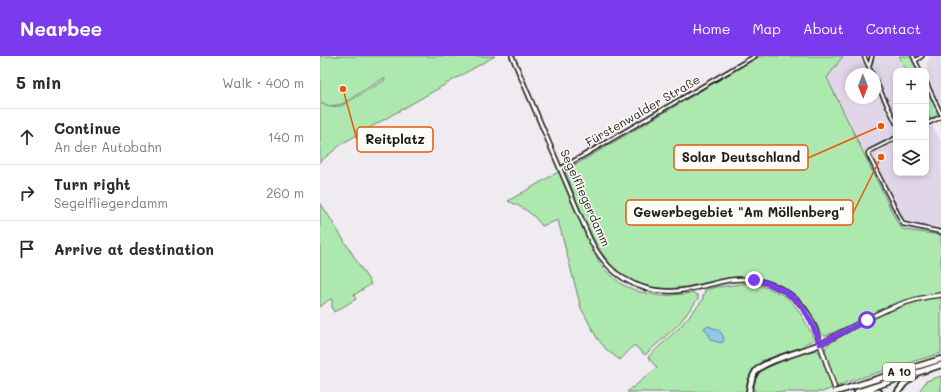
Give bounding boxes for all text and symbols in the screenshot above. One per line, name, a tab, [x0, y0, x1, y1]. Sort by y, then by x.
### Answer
text: Nearbee	[20, 16, 102, 41]
text: Home	[692, 19, 730, 38]
text: Map	[752, 19, 781, 38]
text: About	[803, 19, 844, 38]
text: Contact	[866, 19, 921, 38]
north arrow	[845, 68, 881, 104]
map controls	[893, 68, 929, 176]
button: +	[893, 68, 929, 104]
text: 5 min	[16, 71, 61, 93]
street label: Fürstenwalder Straße	[582, 71, 703, 150]
text: Walk · 400 m	[222, 74, 304, 91]
button: −	[893, 104, 929, 140]
text: Continue	[54, 118, 121, 138]
icon: ahead	[16, 126, 38, 148]
callout: Reitplatz	[357, 127, 433, 152]
text: 140 m	[268, 128, 304, 145]
text: Reitplatz	[365, 130, 425, 147]
text: An der Autobahn	[54, 138, 162, 155]
button: layers	[893, 140, 929, 176]
callout: Solar Deutschland	[674, 145, 808, 170]
street label: Segelfliegerdamm	[557, 146, 615, 249]
text: Solar Deutschland	[682, 148, 800, 165]
text: Turn right	[54, 174, 131, 194]
icon: right	[16, 182, 38, 204]
text: 260 m	[266, 184, 304, 201]
text: Segelfliegerdamm	[54, 194, 168, 211]
callout: Gewerbegebiet "Am Möllenberg"	[626, 200, 853, 225]
text: Gewerbegebiet "Am Möllenberg"	[633, 203, 845, 220]
icon: arrive	[16, 238, 38, 260]
text: Arrive at destination	[54, 239, 214, 259]
route end	[745, 271, 763, 289]
route start	[858, 311, 876, 329]
road number: A 10	[883, 363, 915, 381]

